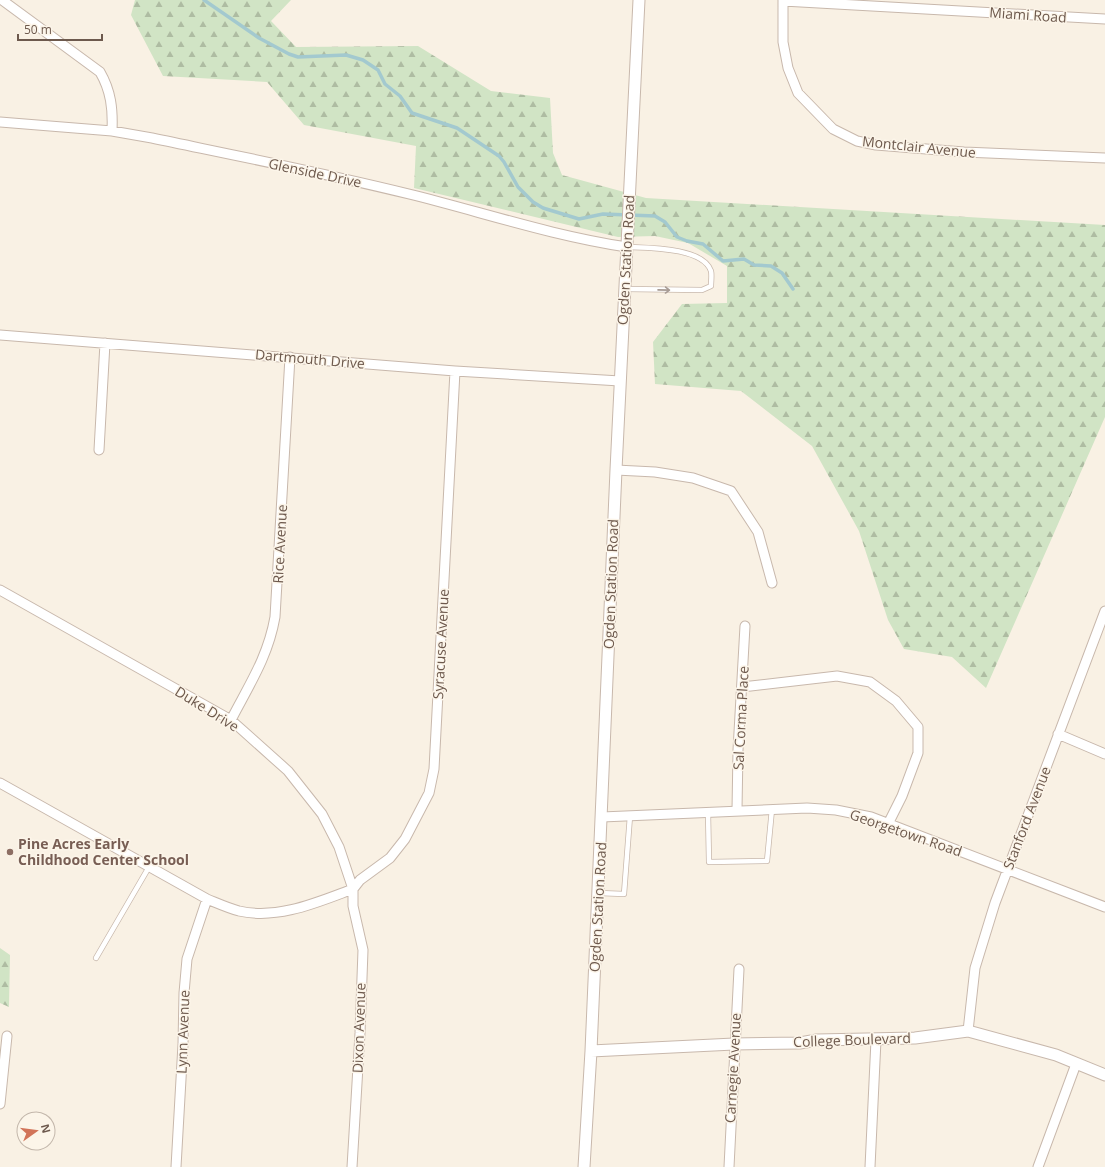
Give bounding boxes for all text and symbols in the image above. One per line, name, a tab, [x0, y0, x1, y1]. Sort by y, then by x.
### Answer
street label: Miami Road	[989, 2, 1067, 27]
scale bar	[18, 16, 102, 42]
text: 50 m	[24, 21, 52, 38]
street label: Montclair Avenue	[861, 131, 977, 162]
street label: Glenside Drive	[267, 153, 364, 192]
street label: Ogden Station Road	[613, 194, 638, 325]
one-way arrow	[657, 286, 670, 294]
street label: Dartmouth Drive	[254, 344, 366, 373]
street label: Rice Avenue	[268, 504, 291, 584]
street label: Ogden Station Road	[599, 519, 622, 649]
street label: Syracuse Avenue	[428, 588, 453, 700]
street label: Sal Corma Place	[728, 665, 753, 771]
street label: Duke Drive	[172, 681, 243, 736]
street label: Stanford Avenue	[998, 763, 1055, 872]
street label: Georgetown Road	[847, 804, 965, 861]
place label: Pine Acres Early Childhood Center School	[18, 834, 189, 869]
street label: Ogden Station Road	[585, 841, 610, 972]
marker: Pine Acres Early Childhood Center School	[5, 847, 15, 857]
street label: Dixon Avenue	[347, 982, 370, 1073]
street label: Lynn Avenue	[172, 990, 193, 1074]
street label: Carnegie Avenue	[720, 1012, 745, 1123]
street label: College Boulevard	[793, 1028, 911, 1051]
north arrow	[16, 1111, 56, 1151]
text: N	[38, 1122, 55, 1135]

